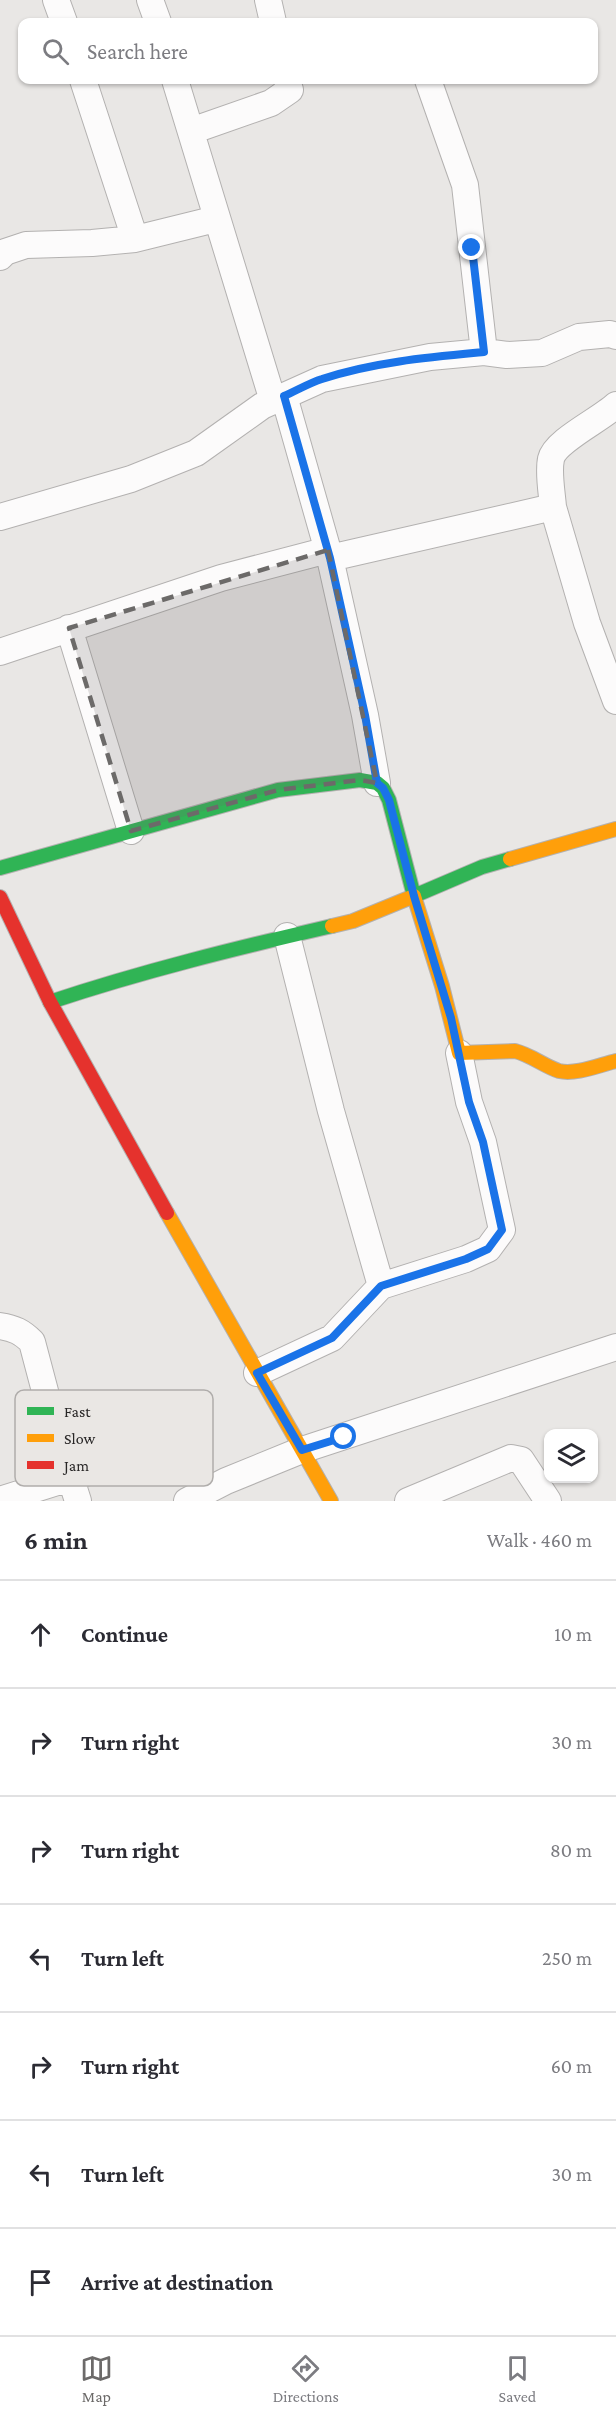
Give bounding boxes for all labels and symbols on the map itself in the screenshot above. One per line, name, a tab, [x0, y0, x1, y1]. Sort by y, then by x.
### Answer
route end	[458, 234, 484, 260]
legend	[15, 1390, 213, 1486]
text: Fast	[64, 1403, 91, 1420]
route start	[330, 1423, 356, 1449]
text: Slow	[64, 1430, 96, 1447]
text: Jam	[62, 1457, 89, 1475]

